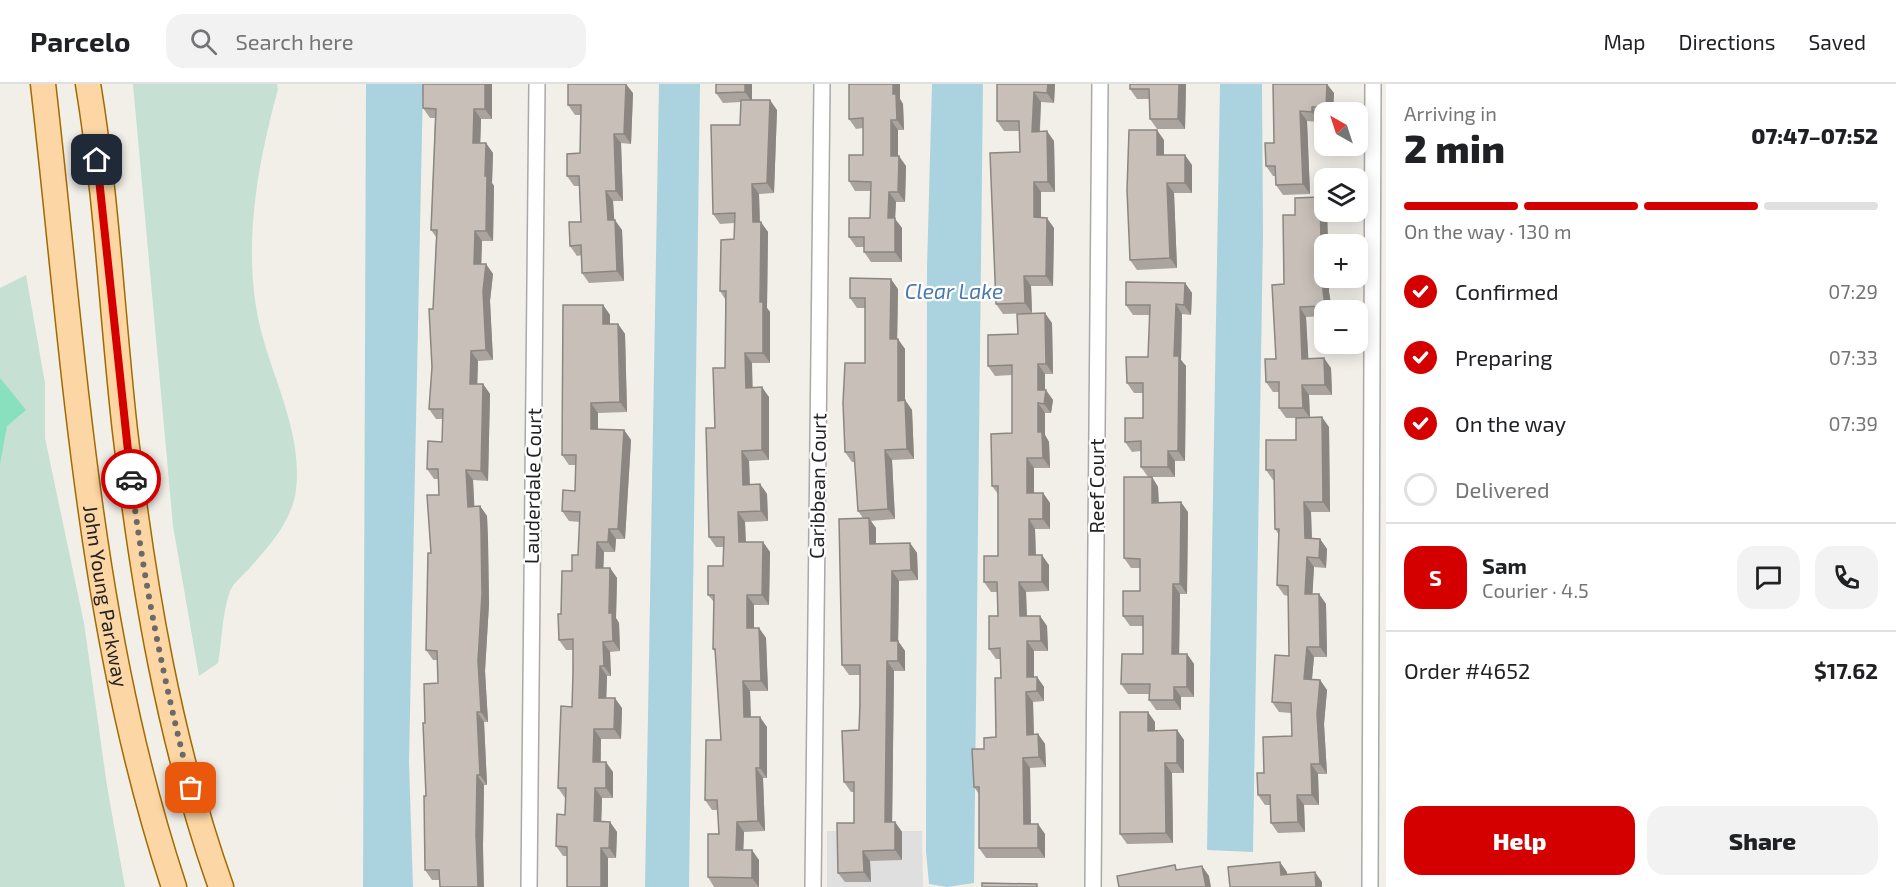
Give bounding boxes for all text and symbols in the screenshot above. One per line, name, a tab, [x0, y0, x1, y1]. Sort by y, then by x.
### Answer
search box	[166, 14, 586, 68]
text: Parcelo	[30, 24, 130, 58]
icon: search	[187, 25, 220, 58]
text: Search here	[235, 28, 354, 54]
text: Map	[1603, 29, 1646, 54]
text: Directions	[1679, 29, 1775, 54]
text: Saved	[1808, 29, 1866, 54]
text: Arriving in	[1404, 101, 1497, 125]
north arrow	[1314, 102, 1368, 156]
map controls	[1314, 102, 1368, 354]
text: 07:47–07:52	[1751, 122, 1878, 148]
text: 2 min	[1404, 124, 1505, 171]
pin	[71, 134, 122, 185]
icon: home	[80, 143, 113, 176]
button: layers	[1314, 168, 1368, 222]
text: On the way · 130 m	[1404, 219, 1571, 243]
button: +	[1314, 234, 1368, 288]
icon: check	[1404, 275, 1437, 308]
water label: Clear Lake	[905, 278, 1003, 303]
text: Confirmed	[1455, 278, 1559, 304]
text: 07:29	[1828, 279, 1878, 303]
button: −	[1314, 300, 1368, 354]
icon: check	[1404, 341, 1437, 374]
text: Preparing	[1455, 344, 1553, 370]
text: 07:33	[1829, 345, 1878, 369]
street label: Lauderdale Court	[519, 407, 545, 564]
icon: check	[1404, 407, 1437, 440]
text: On the way	[1455, 410, 1566, 436]
text: 07:39	[1828, 411, 1878, 435]
street label: Caribbean Court	[804, 413, 830, 559]
street label: Reef Court	[1084, 438, 1108, 534]
courier	[101, 449, 161, 509]
icon: car	[115, 463, 148, 496]
text: Delivered	[1455, 476, 1550, 502]
street label: John Young Parkway	[79, 503, 134, 690]
button: chat	[1737, 546, 1800, 609]
button: phone	[1815, 546, 1878, 609]
text: Sam	[1482, 552, 1527, 578]
text: S	[1429, 564, 1442, 590]
text: Courier · 4.5	[1482, 578, 1589, 602]
text: Order #4652	[1404, 657, 1530, 683]
text: $17.62	[1814, 657, 1878, 683]
pin	[165, 762, 216, 813]
icon: bag	[174, 771, 207, 804]
button: Help	[1404, 806, 1635, 875]
button: Share	[1647, 806, 1878, 875]

